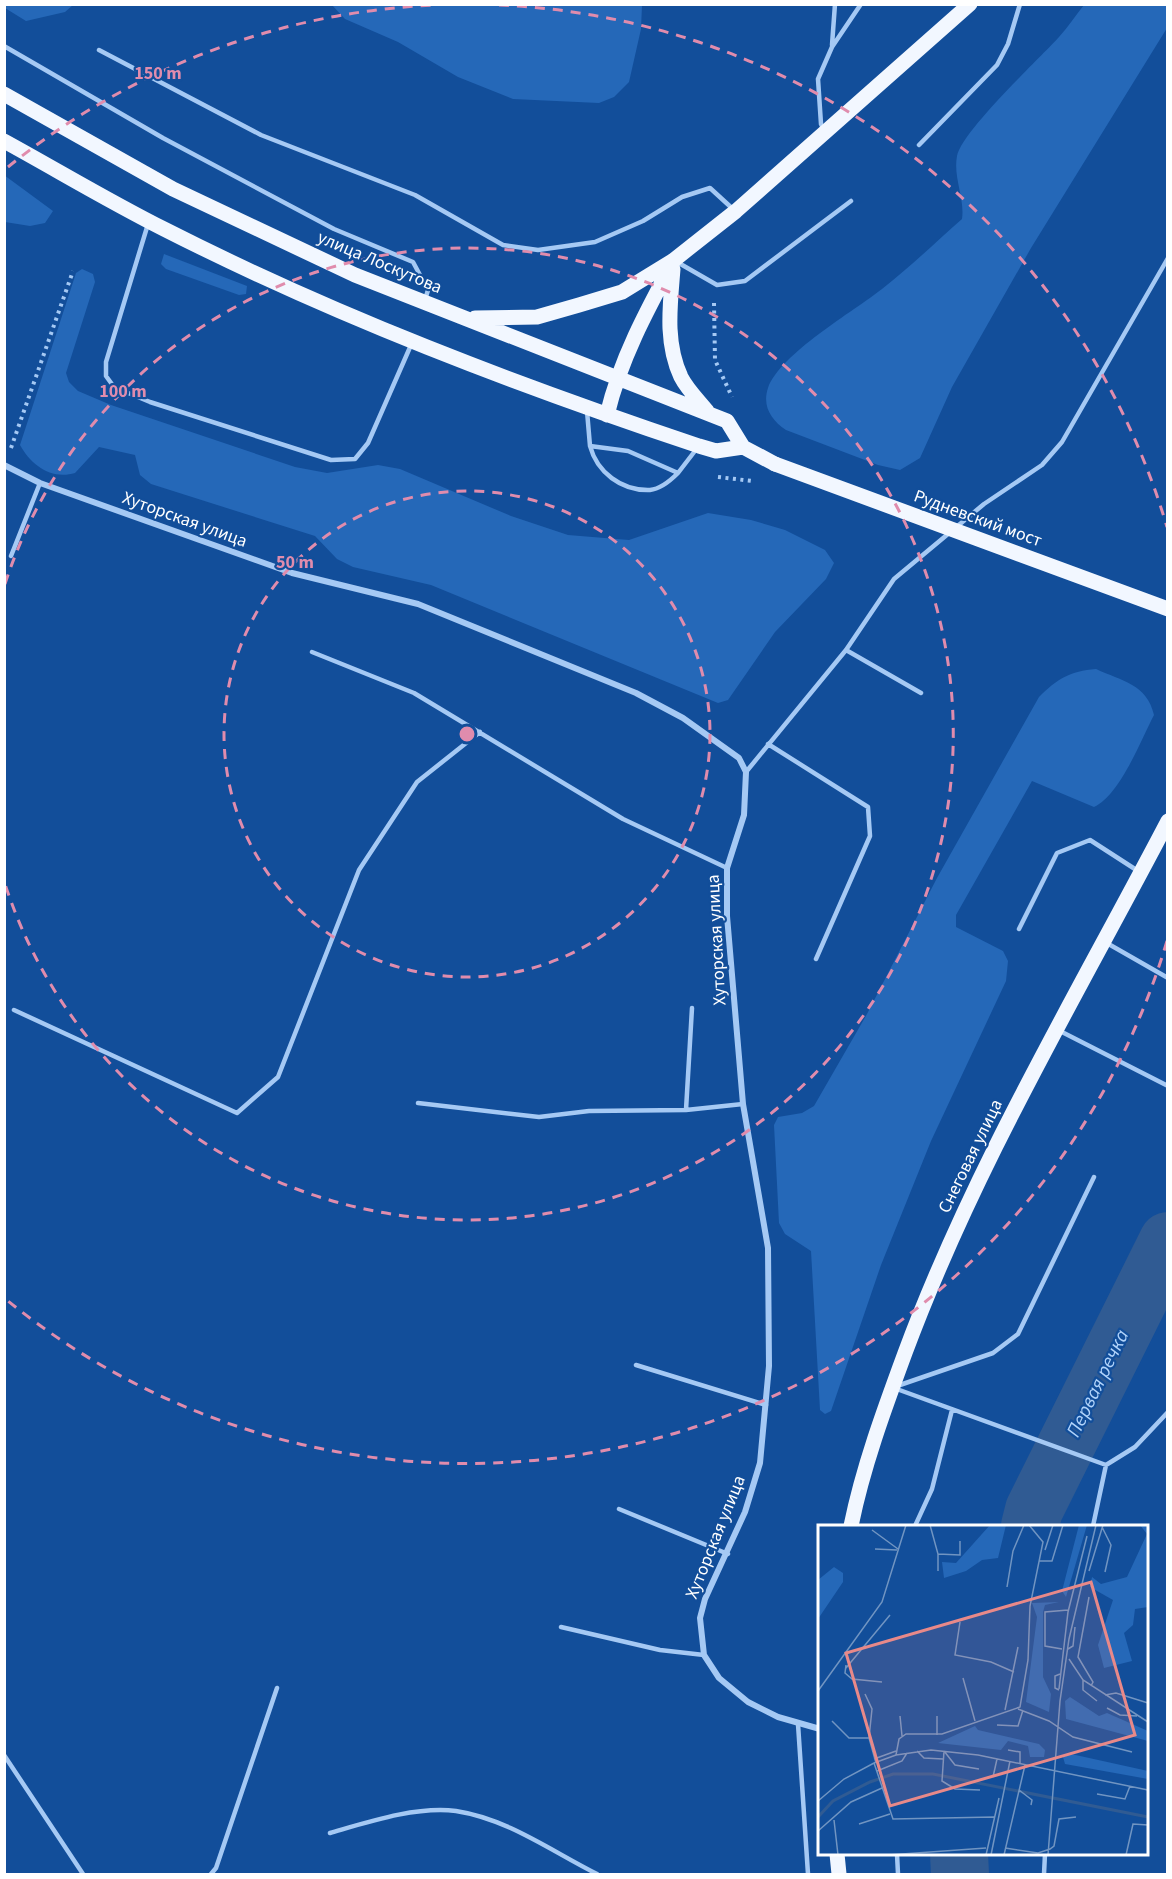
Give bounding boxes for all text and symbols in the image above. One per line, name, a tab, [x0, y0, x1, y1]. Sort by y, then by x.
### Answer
text: 150 m	[134, 61, 182, 86]
street label: улица Лоскутова	[314, 225, 446, 300]
text: 100 m	[99, 379, 147, 404]
street label: Рудневский мост	[910, 484, 1045, 553]
street label: Хуторская улица	[119, 485, 251, 554]
text: 50 m	[276, 550, 314, 575]
centre of rings	[457, 724, 477, 744]
street label: Хуторская улица	[701, 874, 732, 1006]
street label: Снеговая улица	[932, 1095, 1009, 1217]
water label: Первая речка	[1060, 1325, 1136, 1442]
street label: Хуторская улица	[679, 1472, 752, 1603]
inset map	[818, 1525, 1148, 1855]

